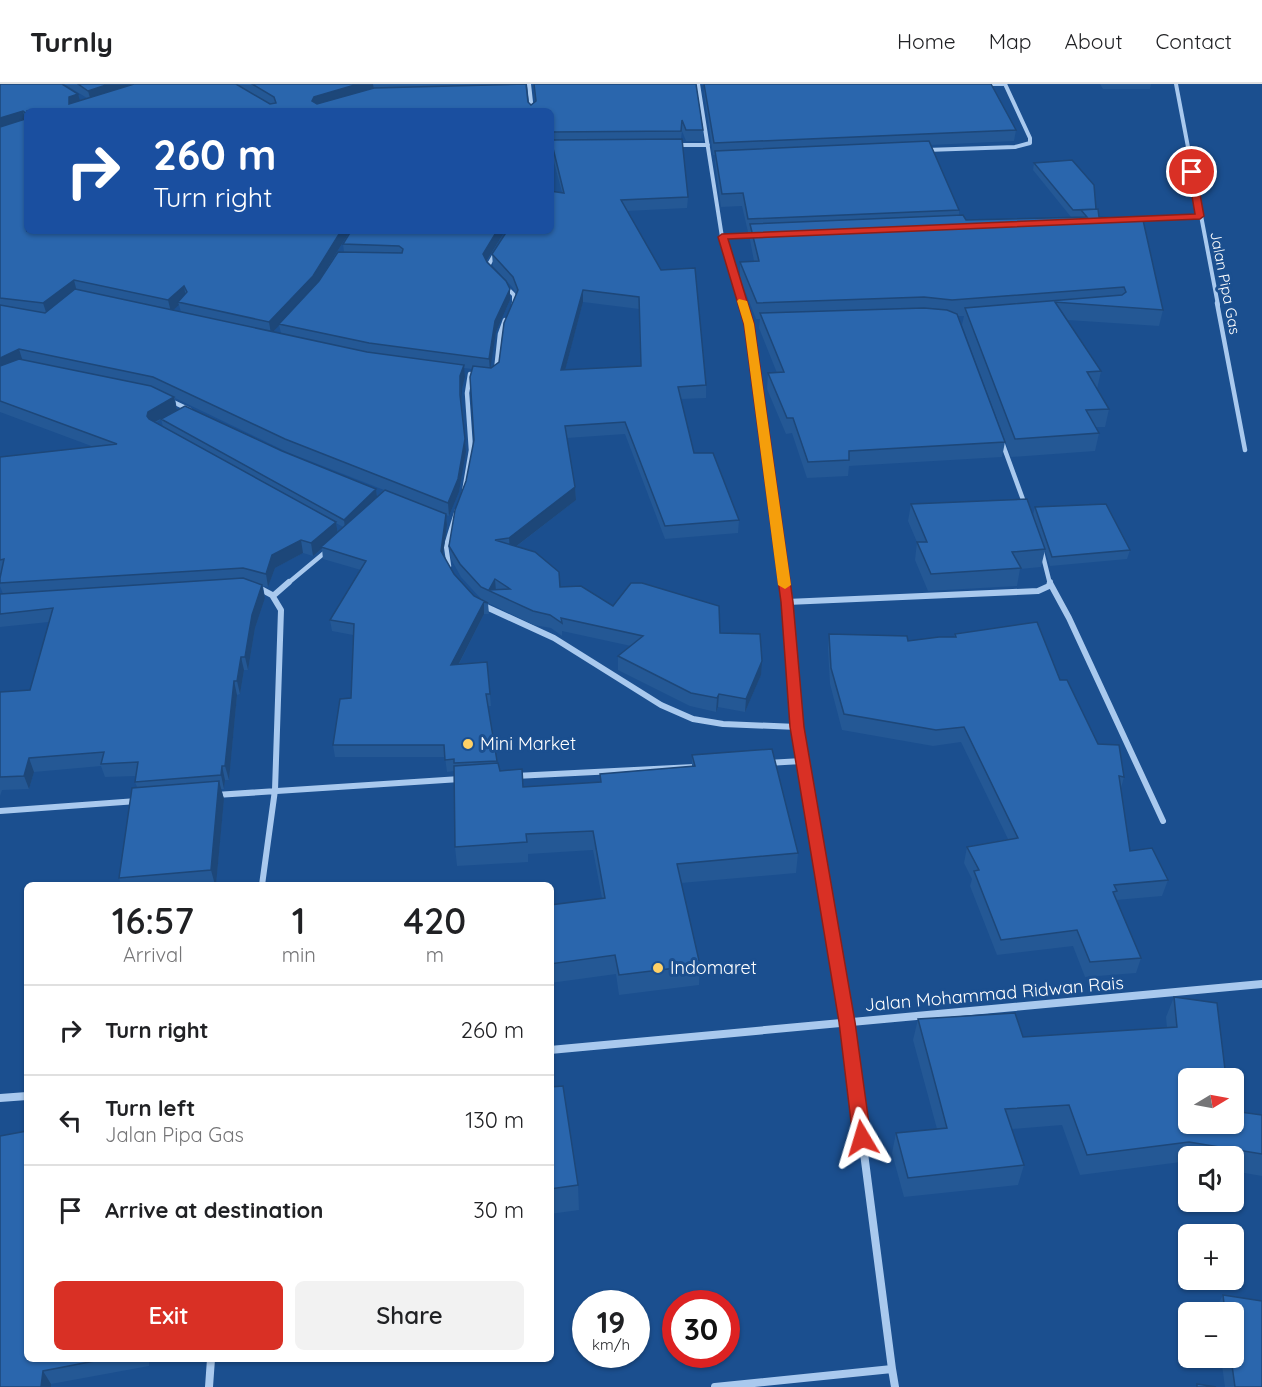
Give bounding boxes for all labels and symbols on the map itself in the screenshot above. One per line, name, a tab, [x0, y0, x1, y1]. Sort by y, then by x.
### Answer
pin	[1166, 146, 1217, 197]
street label: Jalan Pipa Gas	[1206, 230, 1245, 336]
place label: Mini Market	[480, 732, 576, 755]
marker: Mini Market	[461, 737, 475, 751]
place label: Indomaret	[670, 956, 757, 979]
marker: Indomaret	[651, 961, 665, 975]
street label: Jalan Mohammad Ridwan Rais	[863, 971, 1124, 1016]
north arrow	[1178, 1068, 1244, 1134]
position arrow	[830, 1106, 894, 1170]
speed limit sign: 30	[662, 1290, 740, 1368]

